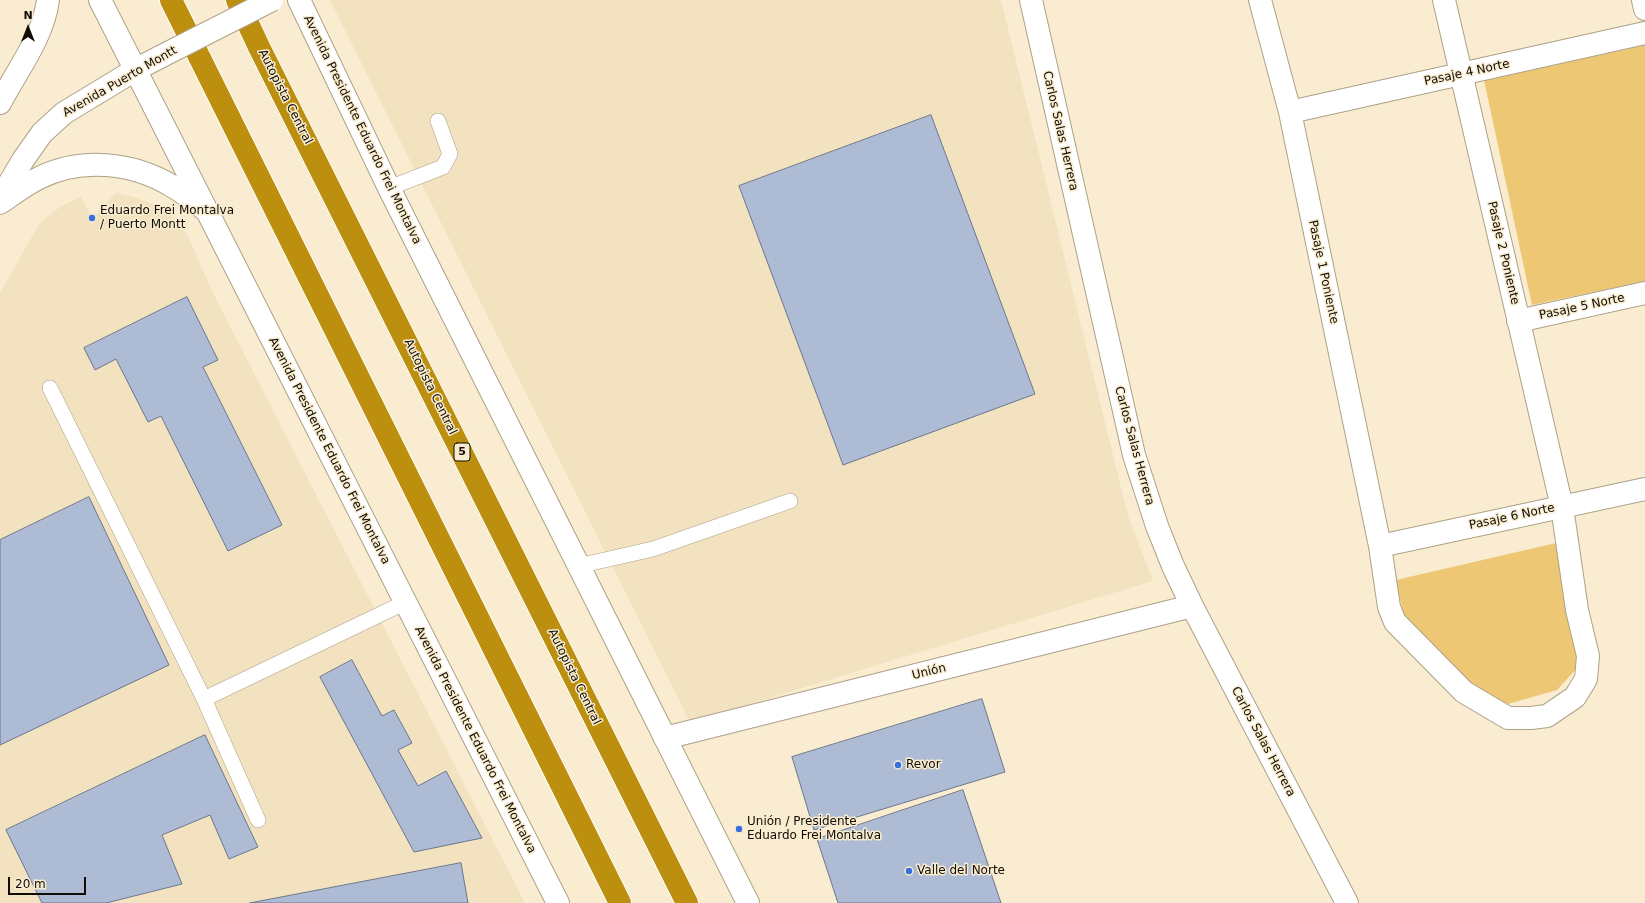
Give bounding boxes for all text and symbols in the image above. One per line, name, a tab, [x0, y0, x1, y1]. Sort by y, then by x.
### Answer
north arrow	[8, 8, 48, 48]
text: N	[23, 9, 33, 22]
street label: Avenida Presidente Eduardo Frei Montalva	[300, 13, 424, 247]
street label: Avenida Puerto Montt	[60, 43, 180, 121]
street label: Autopista Central	[255, 47, 315, 147]
street label: Pasaje 4 Norte	[1423, 57, 1511, 89]
street label: Carlos Salas Herrera	[1039, 70, 1081, 192]
street label: Pasaje 2 Poniente	[1484, 200, 1522, 306]
place label: Eduardo Frei Montalva / Puerto Montt	[100, 204, 234, 232]
marker: Eduardo Frei Montalva / Puerto Montt	[87, 213, 97, 223]
street label: Pasaje 1 Poniente	[1305, 219, 1341, 325]
street label: Pasaje 5 Norte	[1538, 291, 1626, 323]
street label: Avenida Presidente Eduardo Frei Montalva	[265, 335, 393, 567]
street label: Autopista Central	[401, 337, 459, 437]
street label: Carlos Salas Herrera	[1111, 385, 1157, 507]
road number: 5	[454, 443, 470, 461]
street label: Pasaje 6 Norte	[1468, 501, 1556, 533]
street label: Avenida Presidente Eduardo Frei Montalva	[411, 624, 539, 856]
street label: Autopista Central	[545, 627, 603, 727]
street label: Unión	[910, 661, 948, 683]
street label: Carlos Salas Herrera	[1228, 684, 1298, 800]
place label: Revor	[906, 758, 941, 772]
marker: Revor	[893, 760, 903, 770]
place label: Unión / Presidente Eduardo Frei Montalva	[747, 815, 881, 843]
marker: Unión / Presidente Eduardo Frei Montalva	[734, 824, 744, 834]
place label: Valle del Norte	[917, 864, 1005, 878]
marker: Valle del Norte	[904, 866, 914, 876]
scale bar	[10, 869, 88, 895]
text: 20 m	[15, 877, 46, 891]

